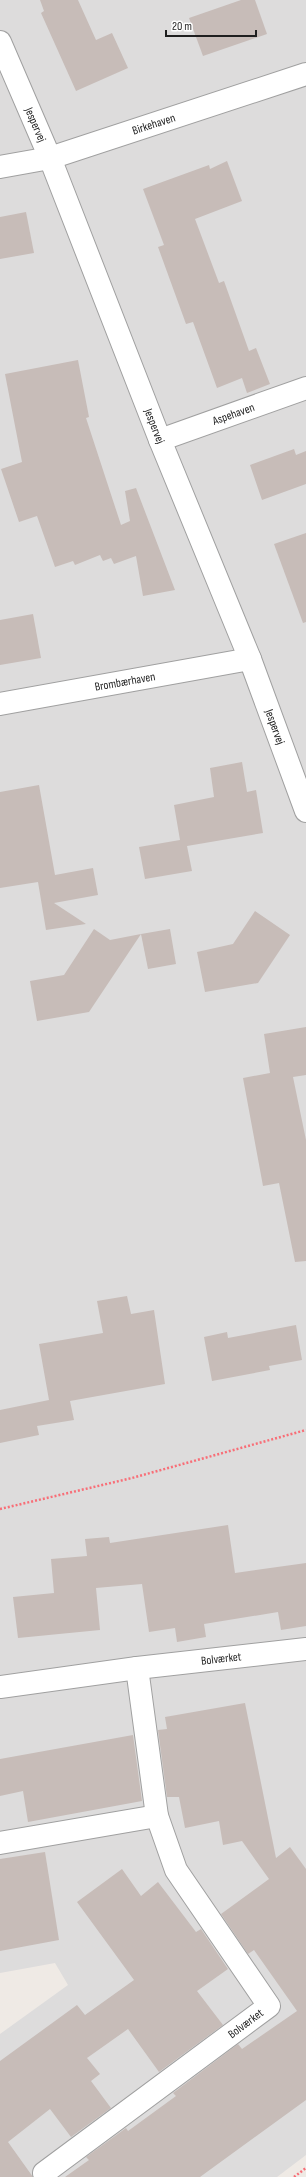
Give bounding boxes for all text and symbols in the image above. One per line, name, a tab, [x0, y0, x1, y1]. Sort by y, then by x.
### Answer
scale bar	[166, 12, 256, 38]
text: 20 m	[172, 19, 192, 34]
street label: Jespervej	[21, 104, 50, 144]
street label: Birkehaven	[130, 110, 177, 138]
street label: Aspehaven	[210, 399, 256, 429]
street label: Jespervej	[141, 405, 168, 446]
street label: Brombærhaven	[94, 669, 156, 694]
street label: Jespervej	[261, 706, 288, 746]
street label: Bolværket	[200, 1649, 242, 1668]
street label: Bolværket	[225, 2005, 267, 2042]

